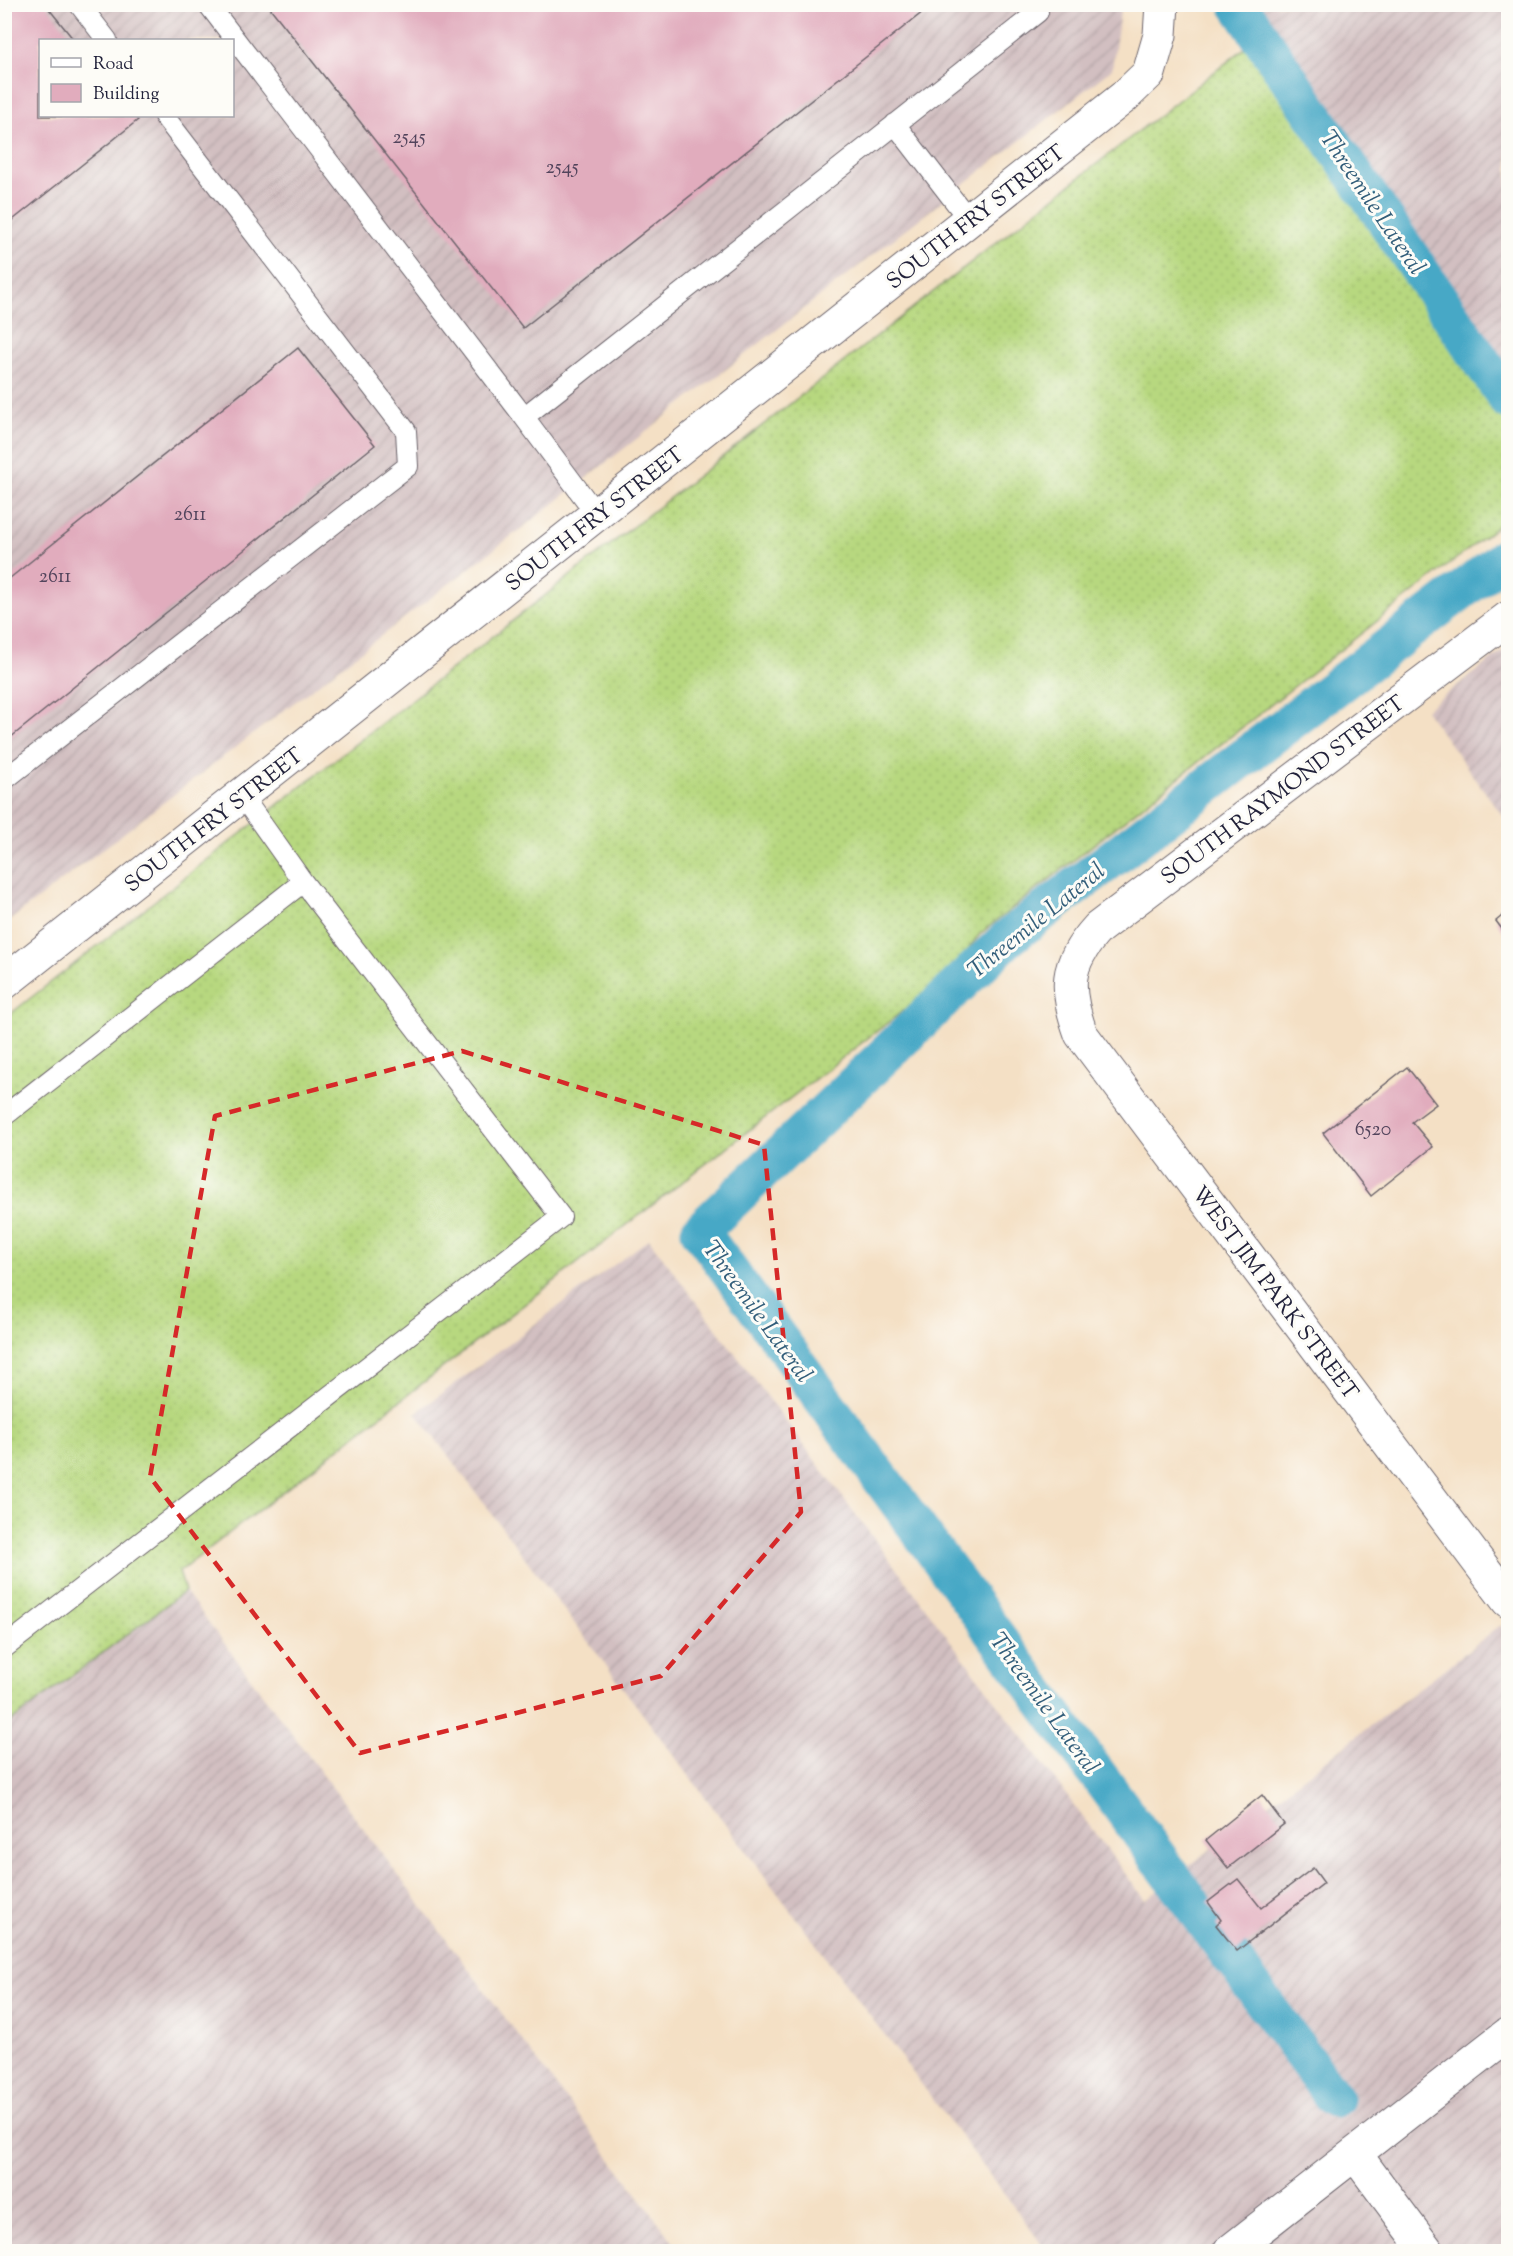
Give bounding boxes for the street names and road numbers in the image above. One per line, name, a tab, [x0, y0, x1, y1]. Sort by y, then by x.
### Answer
street label: SOUTH FRY STREET	[881, 138, 1073, 298]
street label: SOUTH FRY STREET	[500, 440, 692, 600]
street label: SOUTH RAYMOND STREET	[1155, 689, 1413, 894]
street label: SOUTH FRY STREET	[119, 741, 311, 901]
street label: WEST JIM PARK STREET	[1182, 1180, 1365, 1408]

